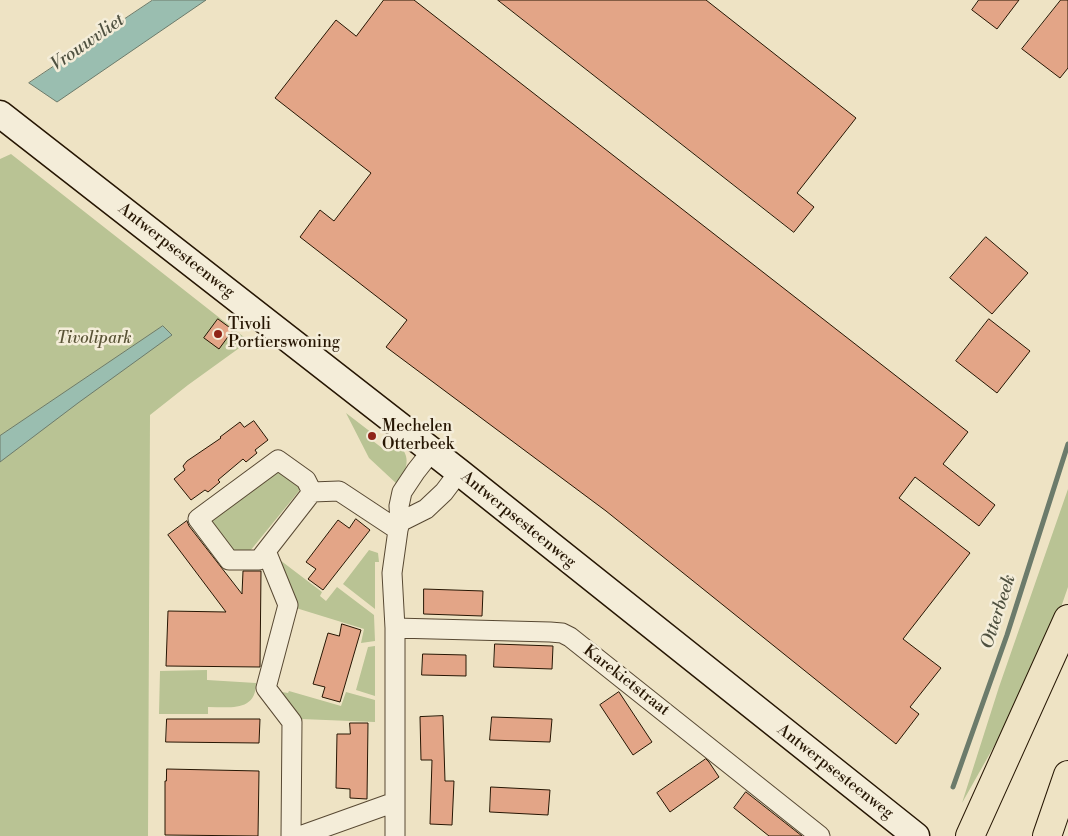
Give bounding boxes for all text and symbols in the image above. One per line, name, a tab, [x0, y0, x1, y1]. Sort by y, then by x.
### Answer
water label: Vrouwvliet	[47, 10, 129, 76]
street label: Antwerpsesteenweg	[114, 200, 238, 302]
place label: Tivoli Portierswoning	[228, 315, 340, 353]
marker: Tivoli Portierswoning	[212, 328, 224, 340]
park label: Tivolipark	[56, 329, 132, 349]
place label: Mechelen Otterbeek	[382, 417, 454, 455]
marker: Mechelen Otterbeek	[366, 430, 378, 442]
street label: Antwerpsesteenweg	[457, 468, 579, 572]
water label: Otterbeek	[977, 572, 1021, 652]
street label: Karekietstraat	[579, 641, 673, 721]
street label: Antwerpsesteenweg	[773, 721, 897, 823]

